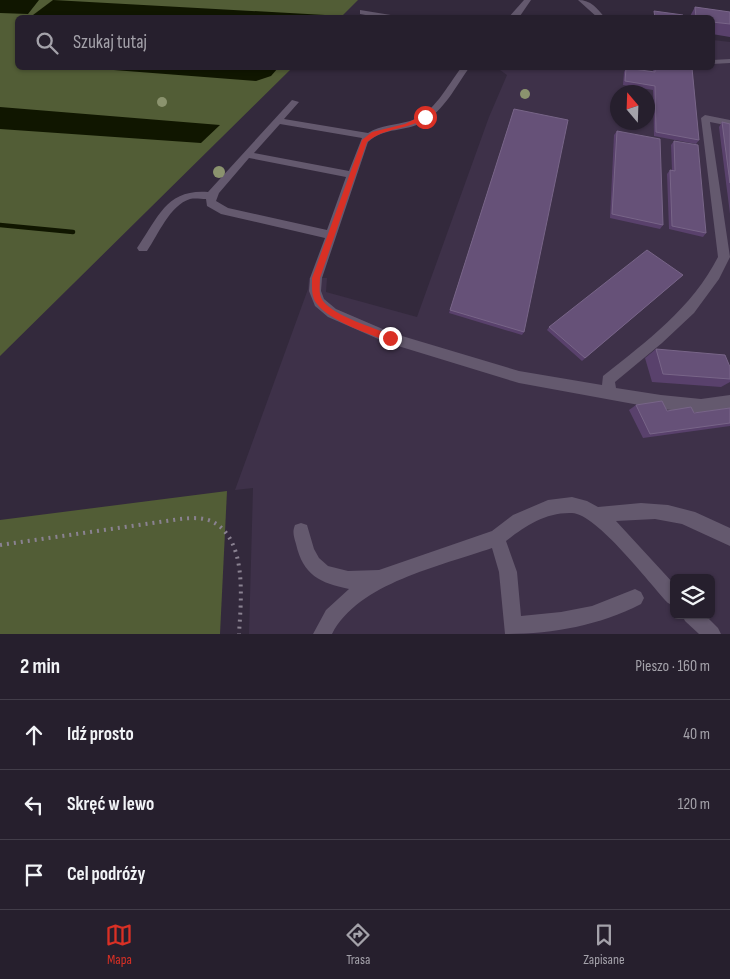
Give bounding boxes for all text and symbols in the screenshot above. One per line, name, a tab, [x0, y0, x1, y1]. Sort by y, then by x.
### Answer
search box	[15, 15, 715, 70]
icon: search	[33, 29, 61, 57]
text: Szukaj tutaj	[73, 31, 147, 54]
north arrow	[610, 85, 655, 130]
route start	[414, 106, 437, 129]
route end	[379, 327, 402, 350]
map controls	[670, 574, 715, 619]
button: layers	[670, 574, 715, 619]
text: 2 min	[20, 654, 60, 679]
text: Pieszo · 160 m	[635, 657, 710, 676]
icon: ahead	[20, 721, 48, 749]
text: Idź prosto	[67, 723, 134, 746]
text: 40 m	[683, 725, 710, 744]
icon: left	[20, 791, 48, 819]
text: Skręć w lewo	[67, 793, 154, 816]
text: 120 m	[678, 795, 710, 814]
icon: arrive	[20, 861, 48, 889]
text: Cel podróży	[67, 863, 145, 886]
tab: Mapa	[105, 921, 133, 968]
tab: Trasa	[344, 921, 372, 968]
tab: Zapisane	[583, 921, 625, 968]

